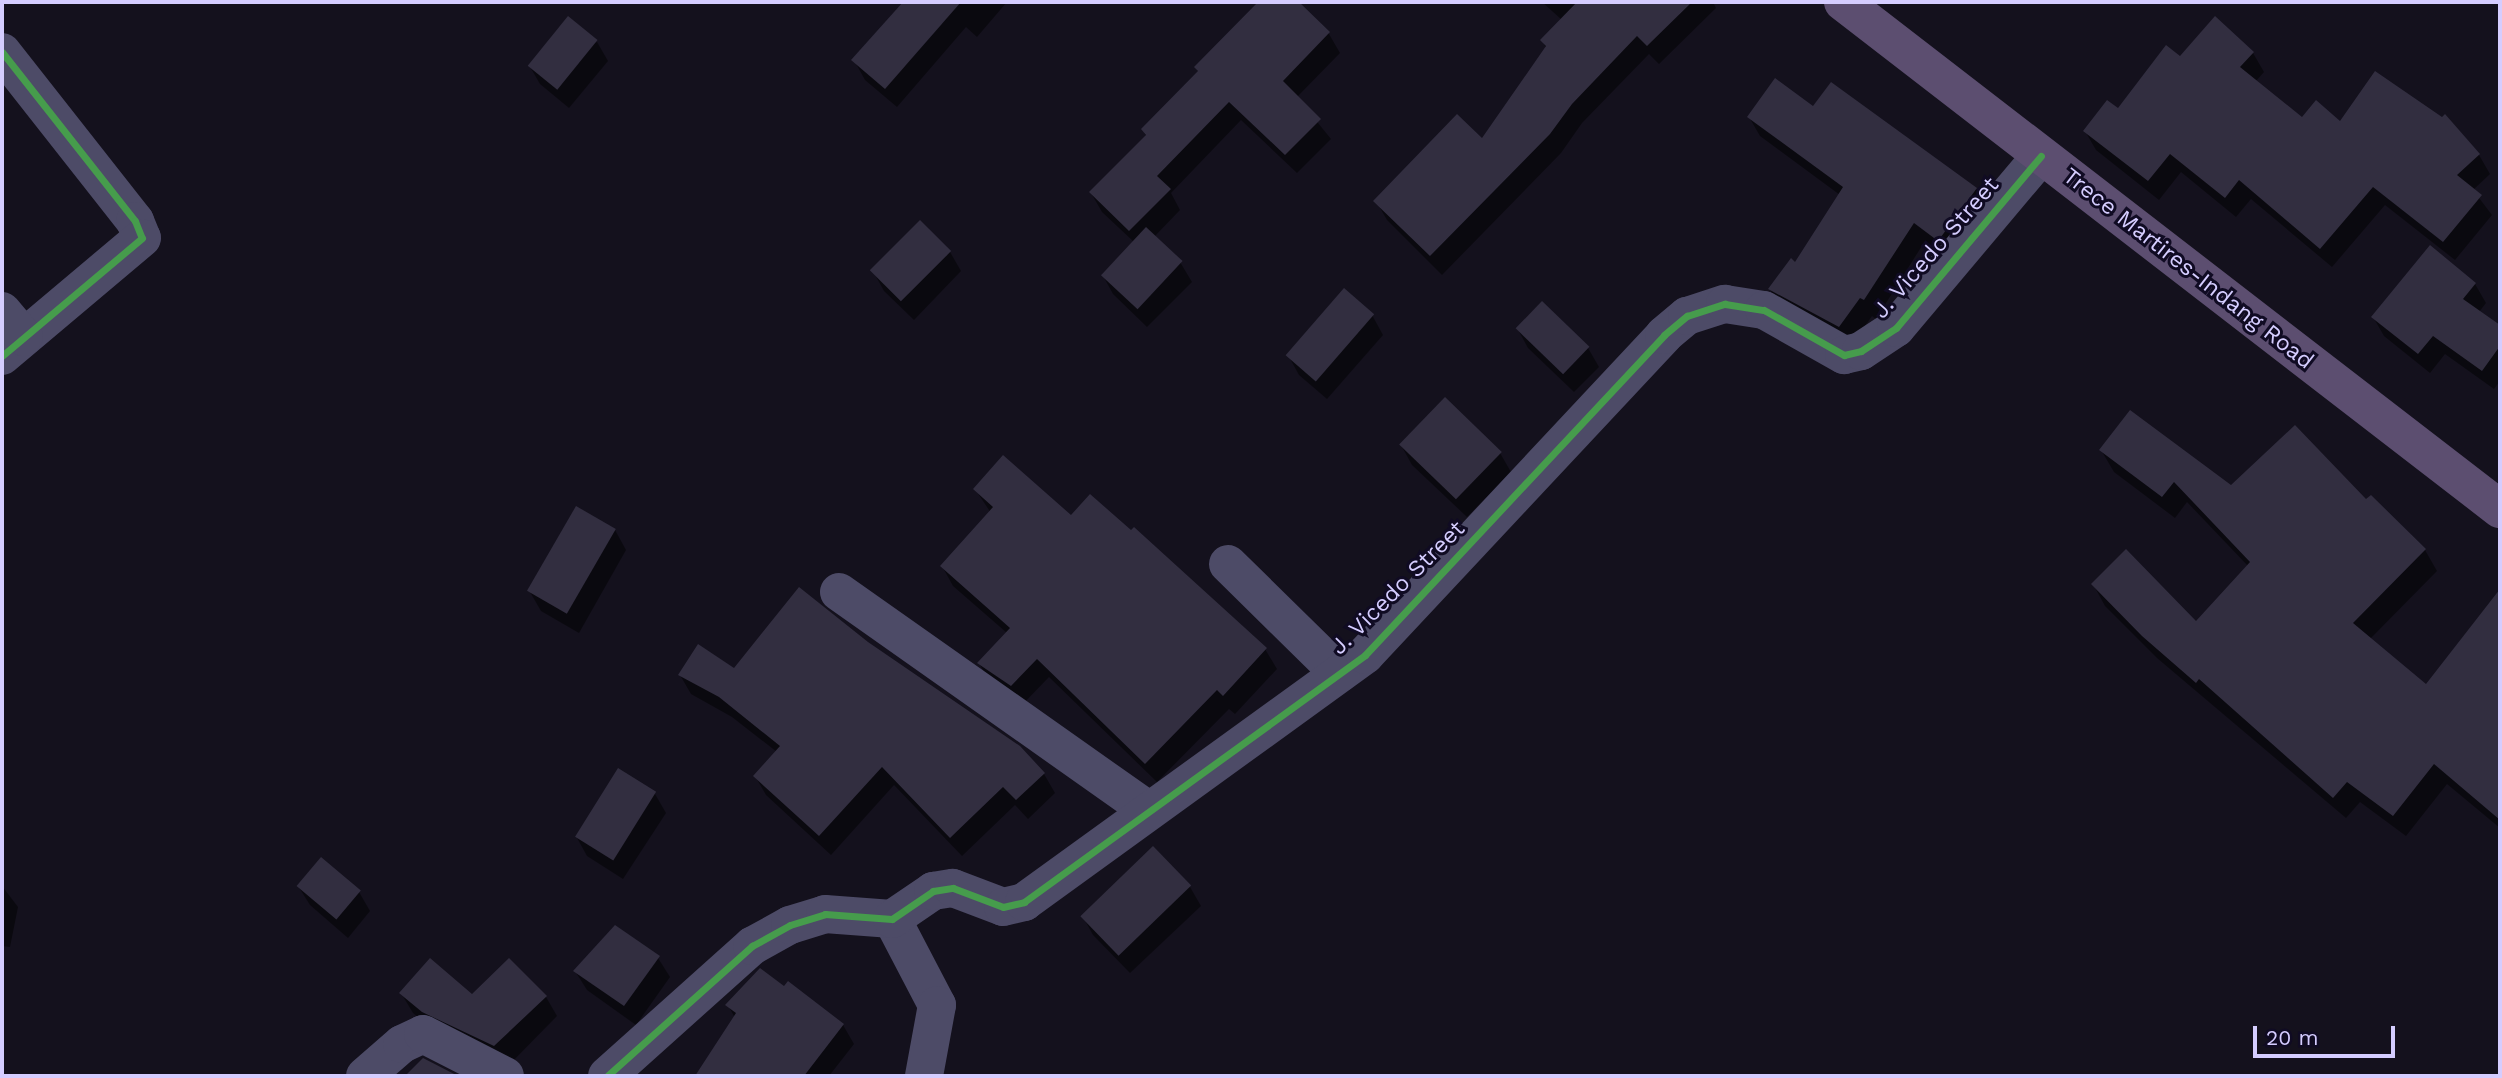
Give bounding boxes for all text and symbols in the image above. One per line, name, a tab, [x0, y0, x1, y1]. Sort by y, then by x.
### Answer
street label: Trece Martires-Indang Road	[2057, 163, 2319, 375]
street label: J. Vicedo Street	[1867, 171, 2005, 325]
street label: J. Vicedo Street	[1325, 515, 1471, 661]
scale bar	[2257, 1012, 2399, 1056]
text: 20 m	[2266, 1025, 2318, 1050]

